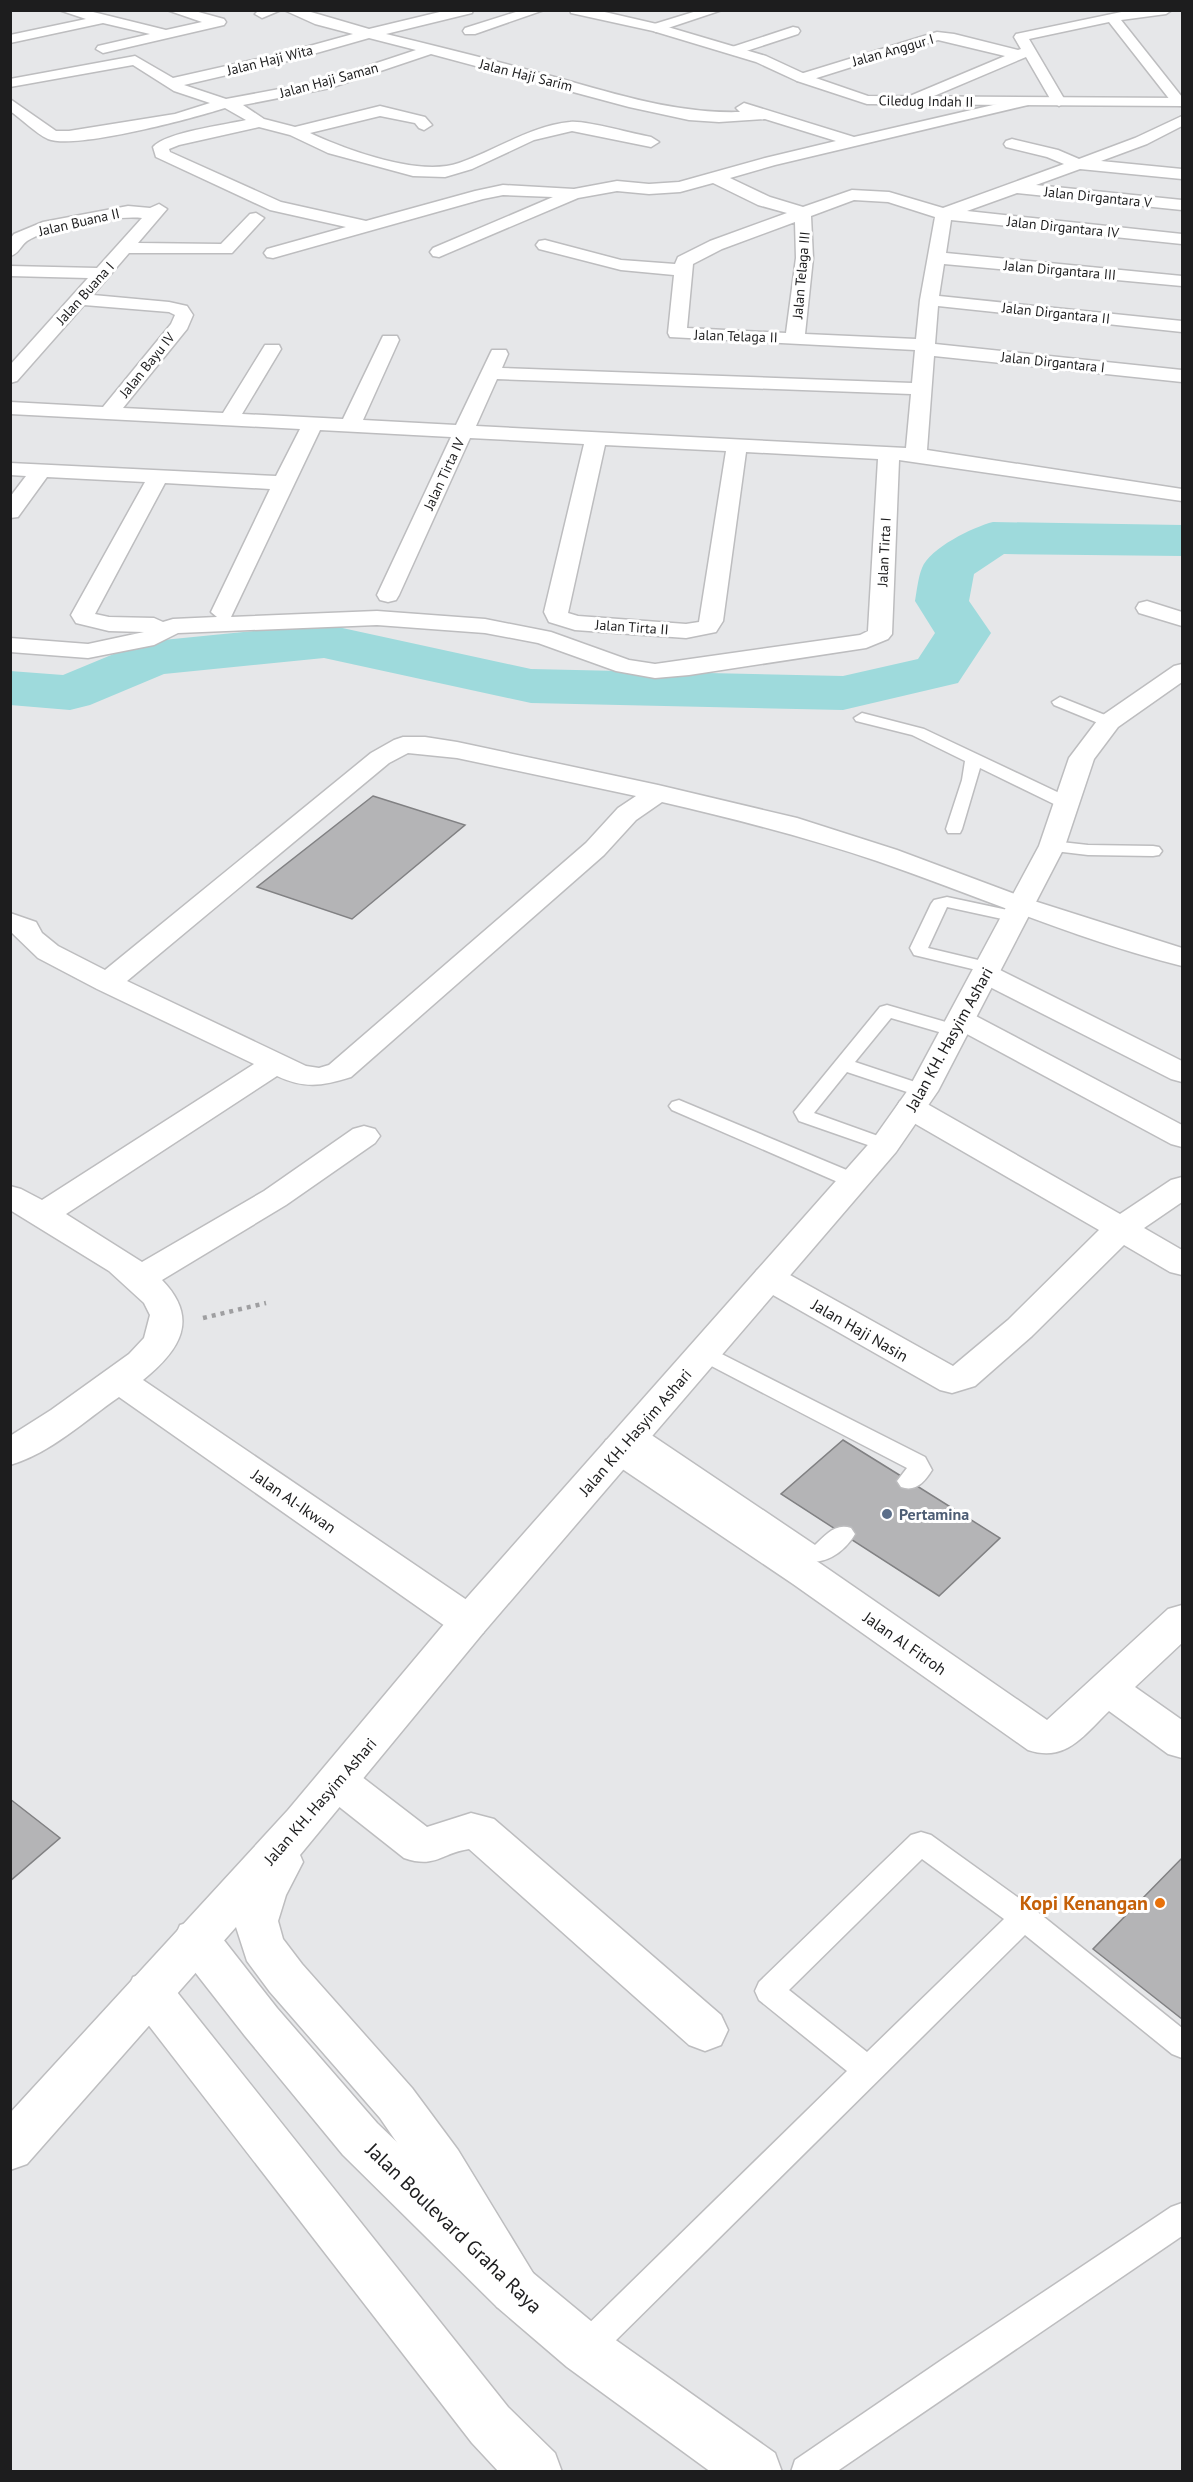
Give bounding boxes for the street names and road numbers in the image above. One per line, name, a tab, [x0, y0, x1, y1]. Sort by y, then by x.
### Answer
street label: Jalan Anggur I	[849, 30, 936, 71]
street label: Jalan Haji Wita	[224, 41, 315, 80]
street label: Jalan Haji Sarim	[477, 54, 574, 95]
street label: Jalan Haji Saman	[277, 58, 380, 102]
street label: Ciledug Indah II	[878, 91, 974, 111]
street label: Jalan Dirgantara V	[1042, 182, 1153, 212]
street label: Jalan Buana II	[36, 204, 121, 240]
street label: Jalan Dirgantara IV	[1005, 212, 1120, 242]
street label: Jalan Telaga III	[788, 231, 814, 320]
street label: Jalan Dirgantara III	[1002, 256, 1117, 284]
street label: Jalan Buana I	[51, 258, 118, 329]
street label: Jalan Dirgantara II	[1000, 298, 1111, 328]
street label: Jalan Telaga II	[693, 326, 778, 346]
street label: Jalan Bayu IV	[115, 329, 179, 402]
street label: Jalan Dirgantara I	[999, 347, 1106, 376]
street label: Jalan Tirta IV	[419, 435, 468, 514]
street label: Jalan Tirta I	[873, 517, 895, 588]
street label: Jalan Tirta II	[594, 615, 669, 639]
street label: Jalan KH. Hasyim Ashari	[901, 963, 997, 1115]
street label: Jalan Haji Nasin	[807, 1294, 912, 1366]
street label: Jalan KH. Hasyim Ashari	[574, 1364, 696, 1500]
street label: Jalan Al-Ikwan	[247, 1464, 340, 1537]
street label: Jalan Al Fitroh	[859, 1606, 950, 1679]
street label: Jalan KH. Hasyim Ashari	[259, 1733, 381, 1869]
street label: Jalan Boulevard Graha Raya	[360, 2136, 548, 2319]

